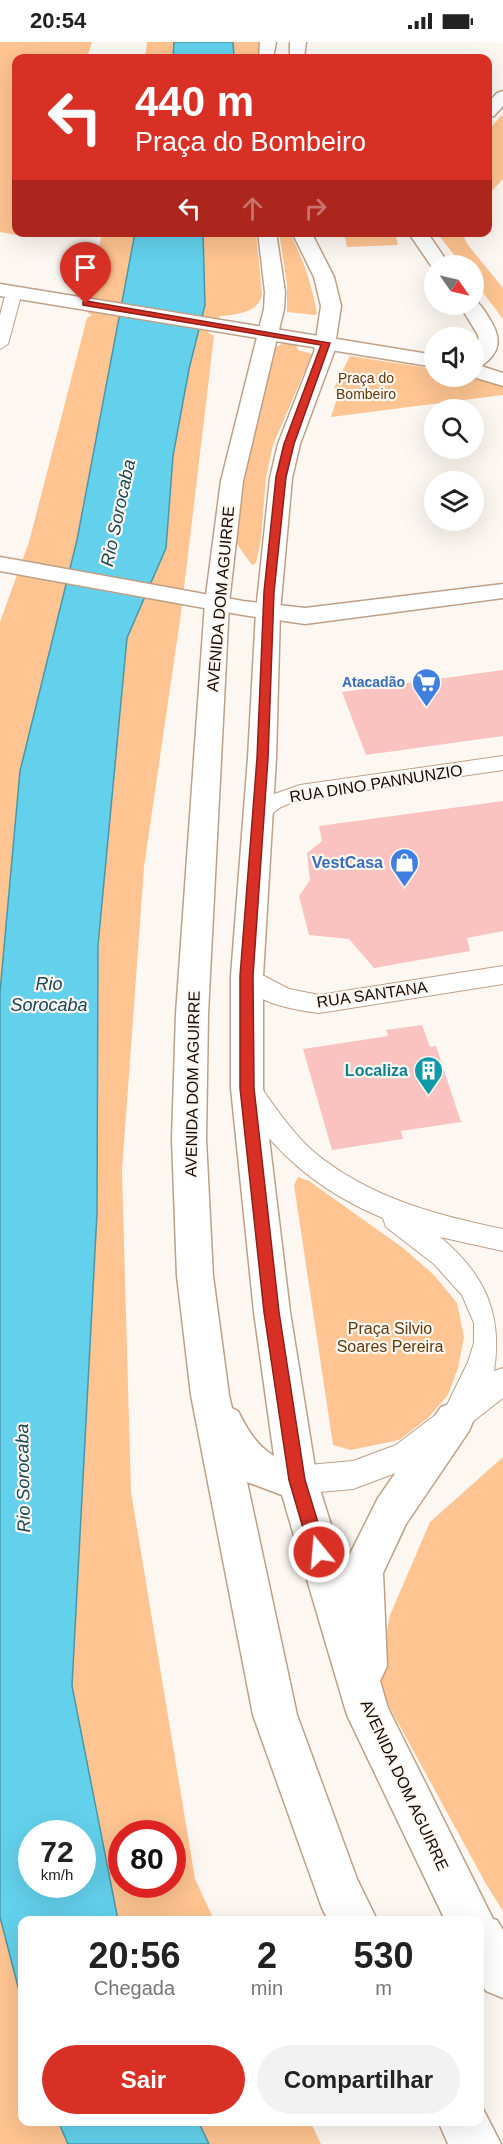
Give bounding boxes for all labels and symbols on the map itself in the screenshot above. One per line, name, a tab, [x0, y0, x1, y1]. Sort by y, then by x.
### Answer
pin	[60, 242, 111, 304]
north arrow	[424, 255, 484, 315]
park label: Praça do Bombeiro	[336, 370, 396, 402]
water label: Rio Sorocaba	[97, 458, 139, 568]
street label: AVENIDA DOM AGUIRRE	[204, 505, 237, 693]
supermarket icon: Atacadão	[410, 666, 442, 708]
place label: Atacadão	[342, 674, 405, 690]
street label: RUA DINO PANNUNZIO	[288, 761, 464, 806]
shop icon: VestCasa	[388, 846, 420, 888]
place label: VestCasa	[312, 854, 383, 871]
water label: Rio Sorocaba	[10, 974, 88, 1015]
street label: RUA SANTANA	[316, 978, 429, 1011]
street label: AVENIDA DOM AGUIRRE	[182, 991, 203, 1177]
building icon: Localiza	[413, 1054, 445, 1096]
place label: Localiza	[345, 1062, 408, 1079]
park label: Praça Silvio Soares Pereira	[337, 1320, 443, 1355]
water label: Rio Sorocaba	[12, 1423, 34, 1533]
position arrow	[287, 1520, 351, 1584]
street label: AVENIDA DOM AGUIRRE	[357, 1697, 452, 1873]
speed limit sign: 80	[108, 1820, 186, 1898]

